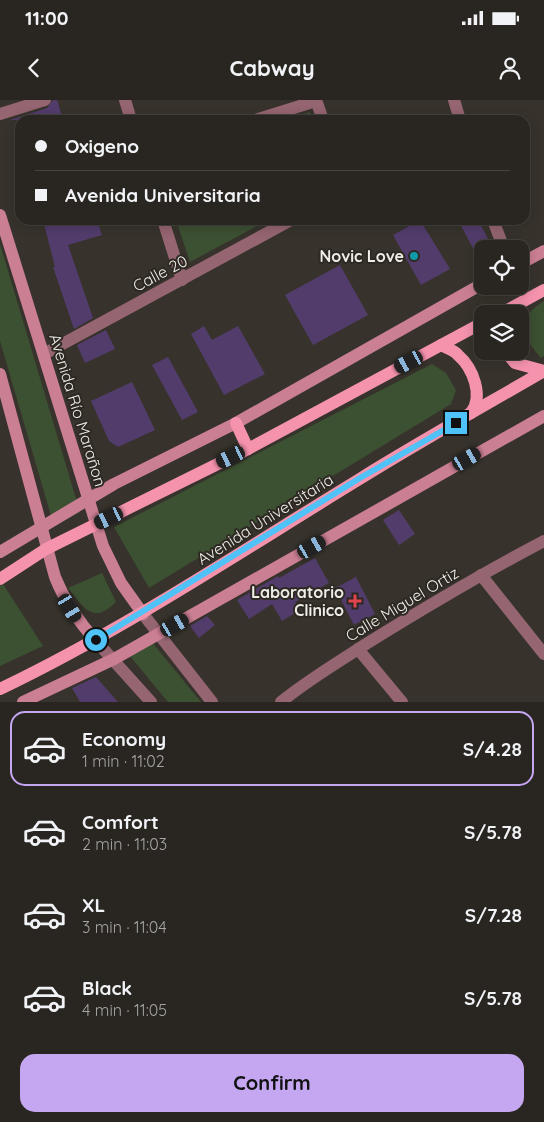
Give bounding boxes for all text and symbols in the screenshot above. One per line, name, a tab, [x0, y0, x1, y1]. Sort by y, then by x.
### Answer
text: 11:00	[25, 6, 68, 30]
icon: back	[20, 54, 48, 82]
text: Cabway	[229, 54, 315, 82]
icon: person	[496, 54, 524, 82]
text: Oxigeno	[65, 134, 139, 158]
text: Avenida Universitaria	[65, 183, 261, 207]
map controls	[474, 240, 529, 360]
button: locate	[474, 240, 529, 295]
place label: Novic Love	[320, 246, 404, 266]
street label: Calle 20	[129, 250, 191, 296]
marker: Novic Love	[408, 250, 420, 262]
button: layers	[474, 305, 529, 360]
street label: Avenida Río Marañon	[45, 331, 111, 489]
car	[392, 348, 425, 376]
route end	[445, 412, 467, 434]
car	[214, 444, 247, 470]
car	[450, 445, 483, 473]
street label: Avenida Universitaria	[193, 469, 337, 569]
car	[92, 505, 125, 531]
car	[295, 533, 328, 561]
street label: Calle Miguel Ortiz	[342, 562, 462, 646]
place label: Laboratorio Clinico	[251, 582, 344, 620]
car	[55, 591, 84, 625]
marker: Laboratorio Clinico	[348, 594, 362, 608]
car	[158, 611, 191, 639]
route start	[85, 629, 107, 651]
icon: car	[22, 726, 67, 771]
text: Economy	[82, 727, 166, 751]
text: S/4.28	[463, 737, 522, 761]
text: 1 min · 11:02	[82, 751, 165, 771]
icon: car	[22, 809, 67, 854]
text: Comfort	[82, 810, 159, 834]
text: S/5.78	[464, 820, 522, 844]
text: 2 min · 11:03	[82, 834, 167, 854]
icon: car	[22, 892, 67, 937]
text: XL	[82, 893, 105, 917]
text: S/7.28	[465, 903, 522, 927]
text: 3 min · 11:04	[82, 917, 167, 937]
icon: car	[22, 975, 67, 1020]
text: Black	[82, 976, 132, 1000]
text: S/5.78	[464, 986, 522, 1010]
text: 4 min · 11:05	[82, 1000, 167, 1020]
button: Confirm	[20, 1054, 524, 1112]

